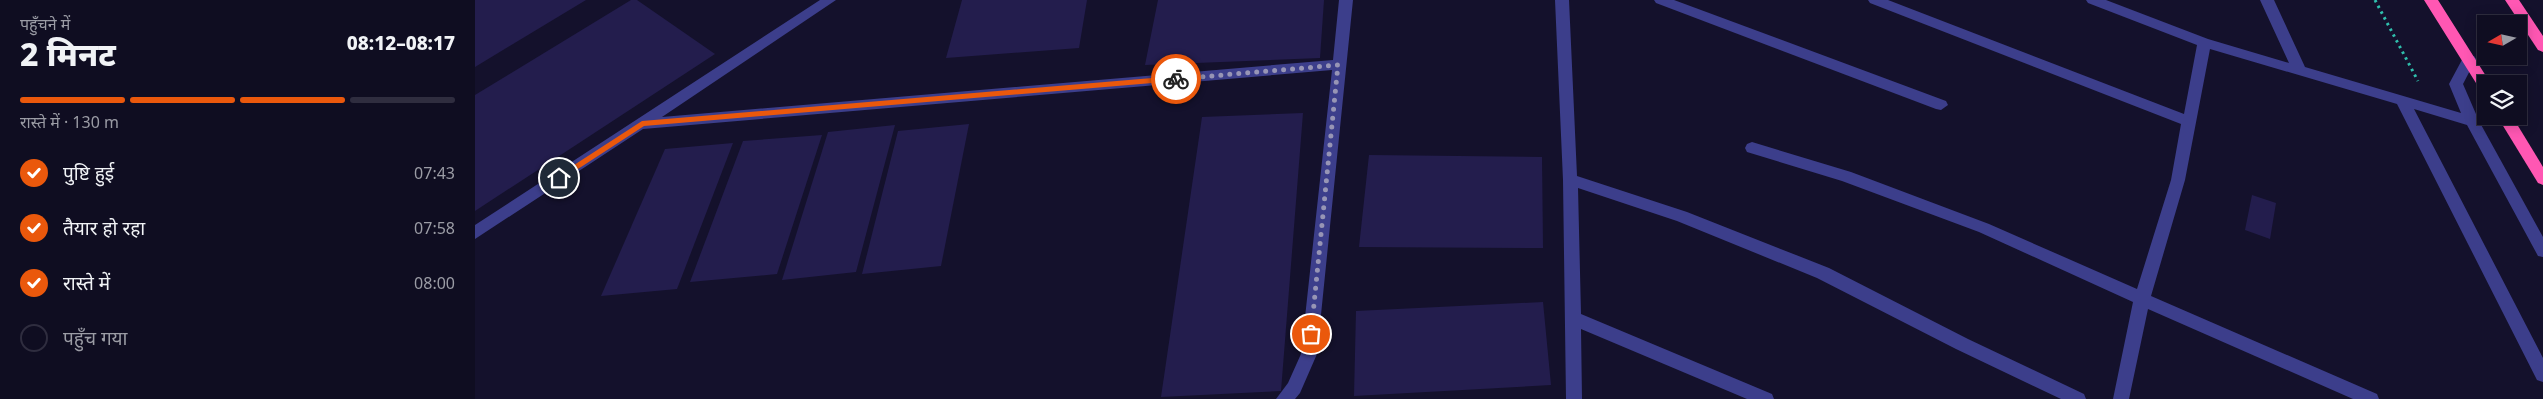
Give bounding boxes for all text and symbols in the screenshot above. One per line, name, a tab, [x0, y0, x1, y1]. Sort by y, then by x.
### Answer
text: पहुँचने में	[20, 13, 70, 35]
north arrow	[2477, 15, 2527, 65]
map controls	[2477, 15, 2527, 125]
text: 08:12–08:17	[347, 30, 455, 56]
text: 2 मिनट	[20, 32, 116, 75]
courier	[1151, 54, 1201, 104]
icon: bike	[1162, 65, 1190, 93]
button: layers	[2477, 75, 2527, 125]
text: रास्ते में · 130 m	[20, 111, 119, 133]
pin	[538, 157, 580, 199]
icon: check	[20, 159, 48, 187]
text: पुष्टि हुई	[63, 160, 114, 186]
text: 07:43	[414, 162, 455, 184]
icon: home	[545, 164, 573, 192]
icon: check	[20, 214, 48, 242]
text: तैयार हो रहा	[63, 215, 145, 241]
text: 07:58	[414, 217, 455, 239]
icon: check	[20, 269, 48, 297]
text: रास्ते में	[63, 270, 110, 296]
text: 08:00	[414, 272, 455, 294]
pin	[1290, 313, 1332, 355]
icon: bag	[1297, 320, 1325, 348]
text: पहुँच गया	[63, 325, 128, 351]

